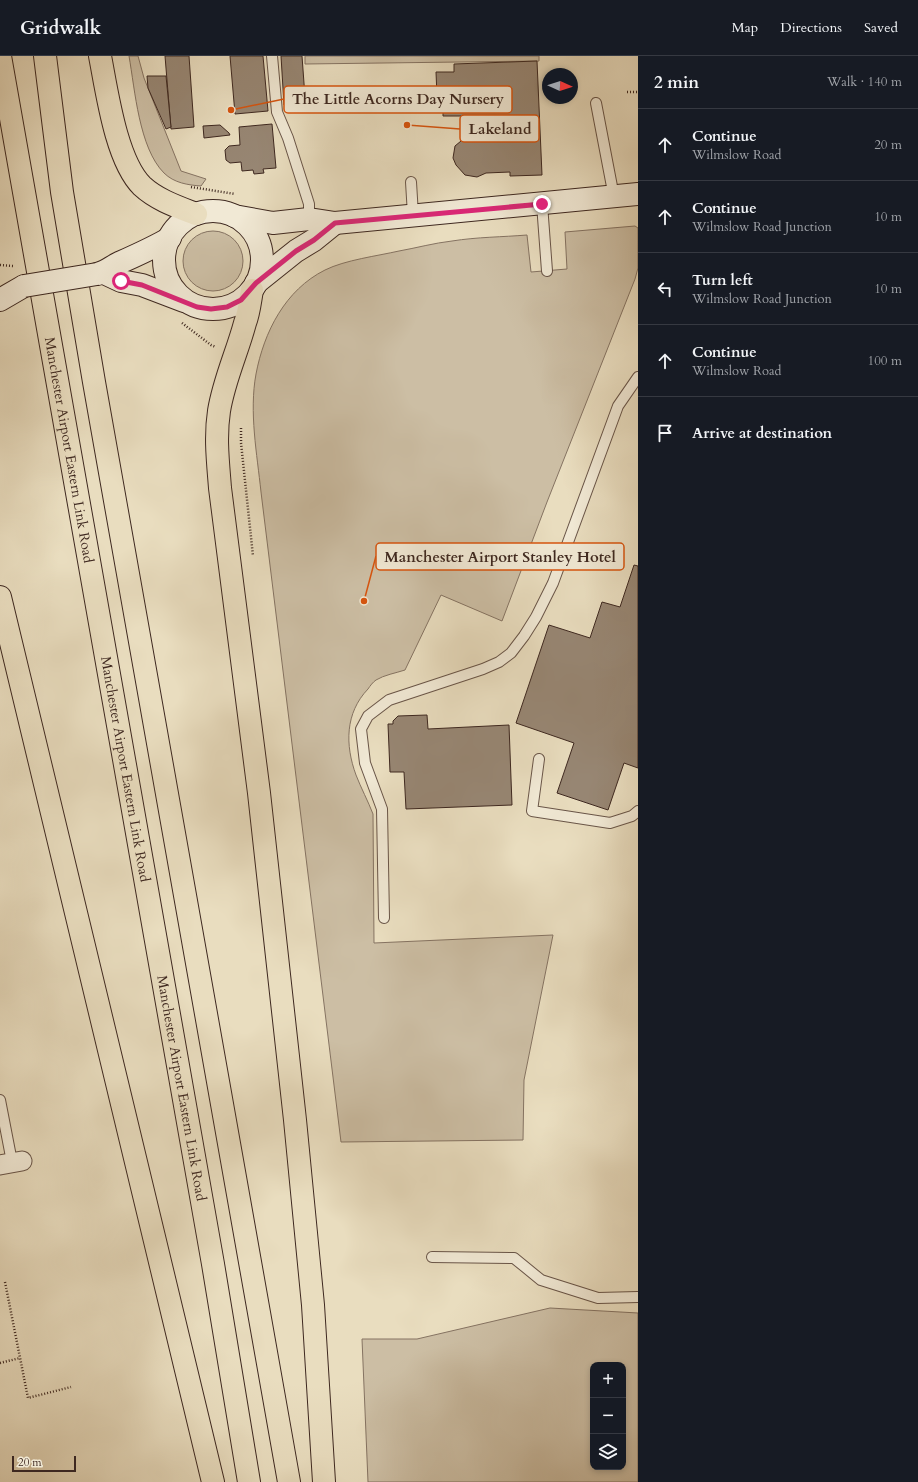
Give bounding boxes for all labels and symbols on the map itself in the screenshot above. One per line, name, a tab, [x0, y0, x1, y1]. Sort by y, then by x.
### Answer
north arrow	[542, 68, 578, 104]
callout: The Little Acorns Day Nursery	[284, 86, 512, 113]
text: The Little Acorns Day Nursery	[292, 89, 505, 109]
callout: Lakeland	[460, 115, 539, 142]
text: Lakeland	[468, 119, 532, 139]
route end	[533, 195, 551, 213]
route start	[112, 272, 130, 290]
street label: Manchester Airport Eastern Link Road	[40, 336, 99, 565]
callout: Manchester Airport Stanley Hotel	[376, 543, 624, 570]
text: Manchester Airport Stanley Hotel	[384, 547, 616, 567]
street label: Manchester Airport Eastern Link Road	[96, 655, 155, 884]
street label: Manchester Airport Eastern Link Road	[153, 974, 211, 1203]
scale bar	[12, 1454, 76, 1473]

